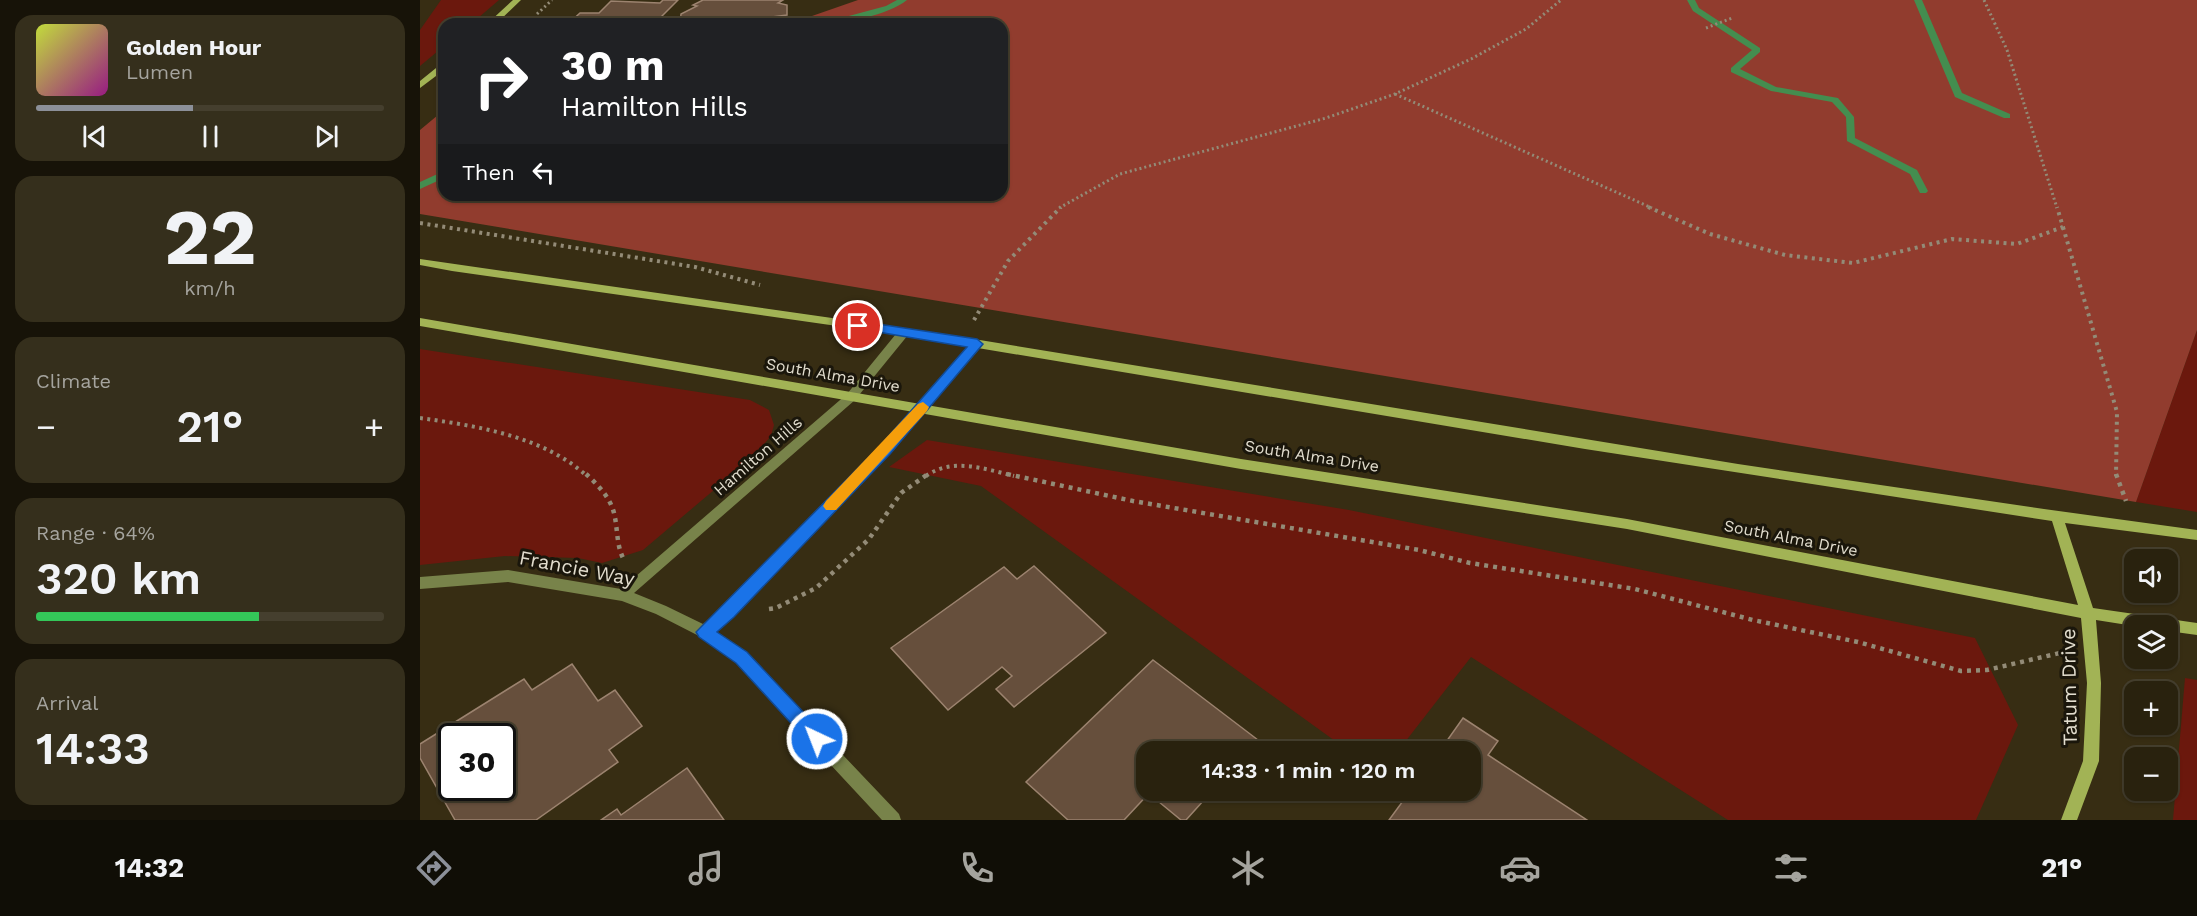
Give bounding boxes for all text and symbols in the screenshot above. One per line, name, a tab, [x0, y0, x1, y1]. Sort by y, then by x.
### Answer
text: Golden Hour	[126, 35, 261, 60]
text: 30 m	[561, 41, 665, 90]
icon: right	[462, 42, 540, 120]
text: Lumen	[126, 60, 193, 84]
text: Hamilton Hills	[561, 91, 748, 123]
icon: previous	[78, 120, 111, 153]
icon: pause	[194, 120, 227, 153]
icon: next	[310, 120, 343, 153]
icon: left	[527, 156, 560, 189]
text: Then	[462, 160, 515, 185]
text: 22	[164, 191, 256, 283]
text: km/h	[184, 276, 236, 300]
pin	[832, 300, 883, 351]
icon: arrive	[841, 309, 874, 342]
street label: South Alma Drive	[764, 354, 902, 396]
text: Climate	[36, 369, 111, 393]
text: 21°	[176, 400, 244, 453]
text: −	[36, 407, 56, 446]
text: +	[364, 407, 384, 446]
street label: Hamilton Hills	[710, 413, 806, 499]
street label: South Alma Drive	[1243, 436, 1381, 476]
street label: South Alma Drive	[1723, 516, 1859, 560]
text: Range · 64%	[36, 521, 155, 545]
street label: Francie Way	[517, 545, 637, 591]
map controls	[2124, 549, 2178, 801]
button: sound	[2124, 549, 2178, 603]
text: 320 km	[36, 552, 201, 605]
button: layers	[2124, 615, 2178, 669]
street label: Tatum Drive	[2056, 628, 2082, 746]
button: +	[2124, 681, 2178, 735]
text: Arrival	[36, 691, 98, 715]
position arrow	[785, 707, 849, 771]
text: 14:33	[36, 722, 150, 775]
speed limit sign: 30	[438, 723, 516, 801]
button: −	[2124, 747, 2178, 801]
text: 14:33 · 1 min · 120 m	[1202, 758, 1415, 783]
icon: directions	[413, 847, 455, 889]
icon: music	[685, 847, 727, 889]
icon: phone	[956, 847, 998, 889]
icon: climate	[1227, 847, 1269, 889]
icon: car	[1499, 847, 1541, 889]
icon: filters	[1770, 847, 1812, 889]
text: 14:32	[115, 852, 184, 884]
text: 21°	[2041, 852, 2082, 884]

